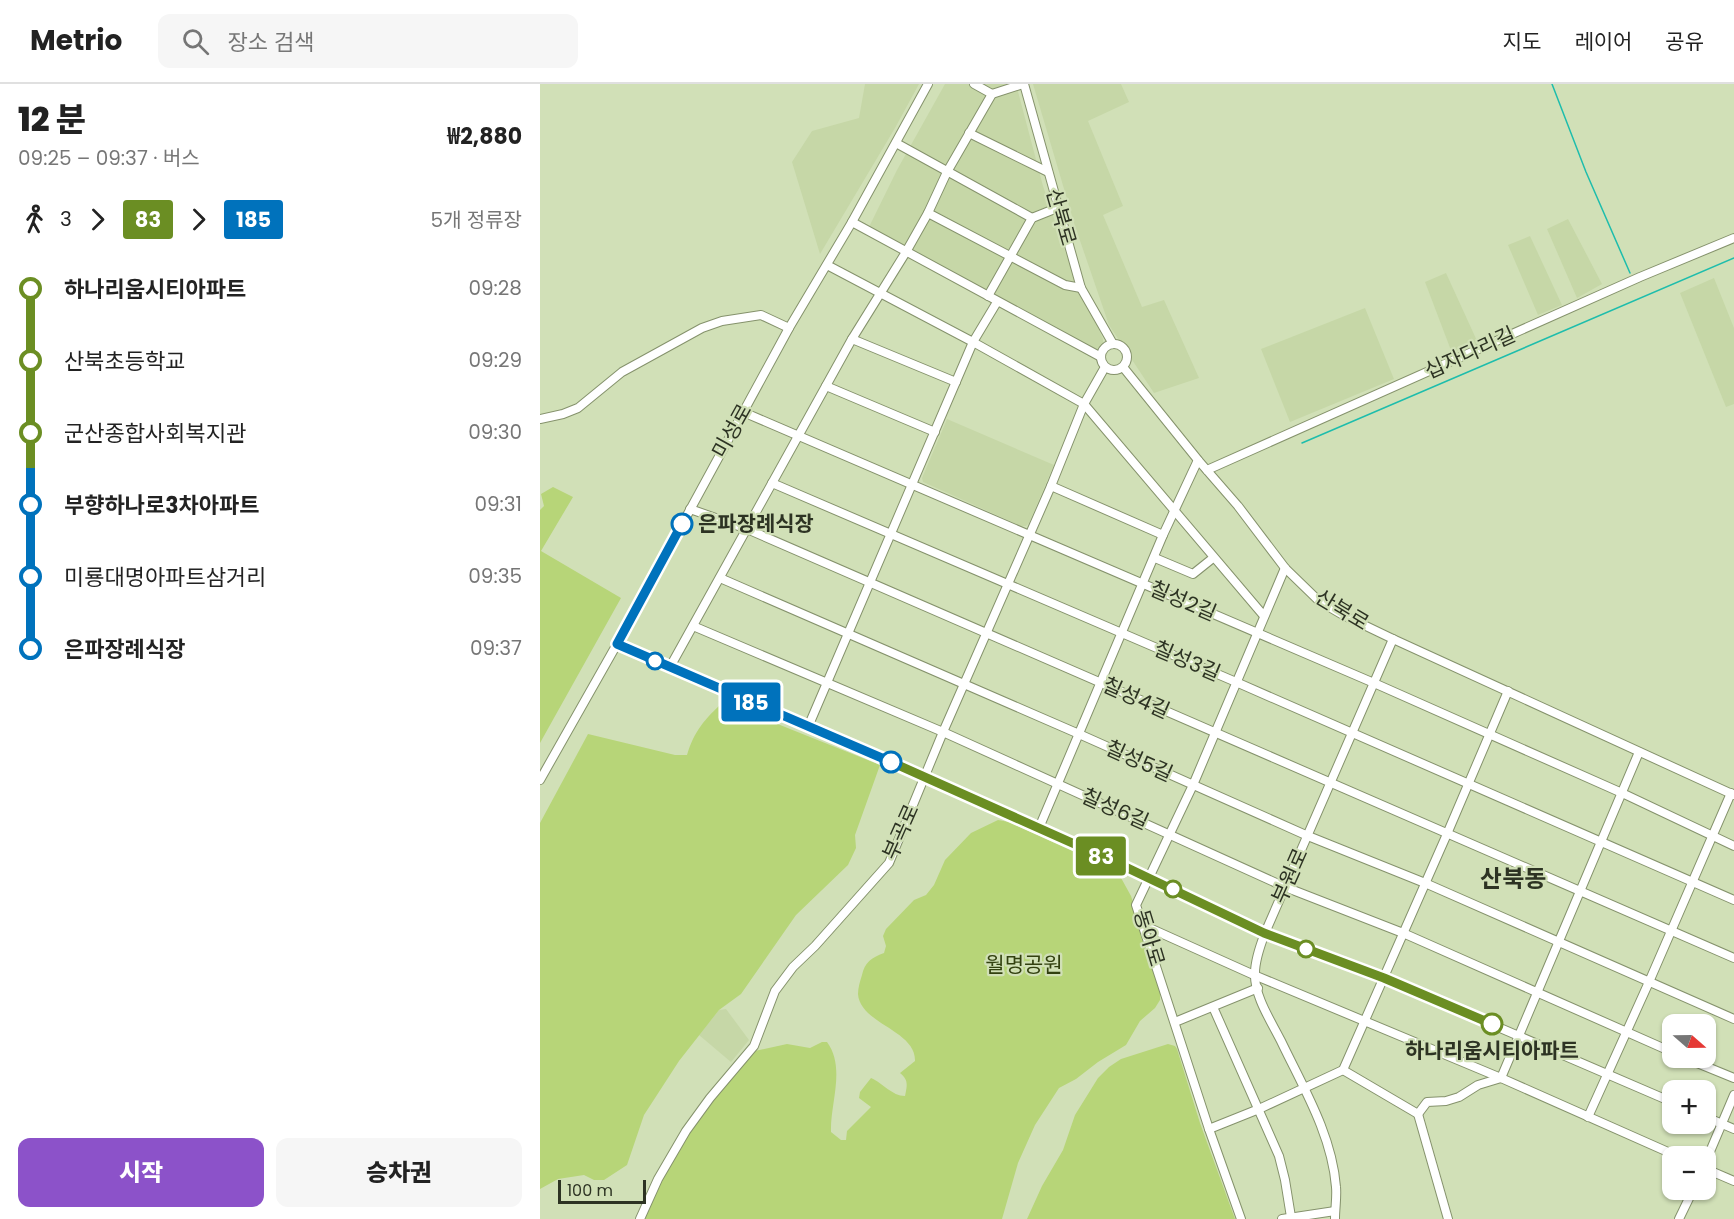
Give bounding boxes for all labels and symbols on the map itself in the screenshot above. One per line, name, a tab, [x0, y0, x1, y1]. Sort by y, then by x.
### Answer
street label: 산북로	[1040, 185, 1083, 249]
street label: 십자다리길	[1420, 320, 1520, 385]
street label: 미성로	[705, 398, 758, 463]
place label: 은파장례식장	[698, 509, 814, 538]
marker: 은파장례식장	[671, 513, 693, 535]
street label: 칠성2길	[1145, 574, 1221, 628]
street label: 산북로	[1310, 582, 1375, 637]
street label: 칠성3길	[1149, 633, 1225, 688]
unlabelled marker	[646, 652, 664, 670]
street label: 칠성4길	[1098, 670, 1175, 725]
line badge: 185	[716, 682, 786, 722]
street label: 칠성5길	[1101, 733, 1178, 788]
unlabelled marker	[880, 751, 902, 773]
street label: 칠성6길	[1077, 781, 1154, 836]
street label: 부곡로	[876, 799, 926, 864]
line badge: 83	[1074, 836, 1128, 876]
street label: 부원로	[1265, 843, 1315, 908]
district label: 산북동	[1480, 862, 1546, 895]
unlabelled marker	[1164, 880, 1182, 898]
street label: 동아로	[1127, 906, 1172, 970]
unlabelled marker	[1297, 940, 1315, 958]
park label: 월명공원	[985, 950, 1063, 979]
marker: 하나리움시티아파트	[1481, 1013, 1503, 1035]
north arrow	[1662, 1014, 1716, 1068]
place label: 하나리움시티아파트	[1405, 1036, 1579, 1065]
scale bar	[558, 1177, 646, 1204]

